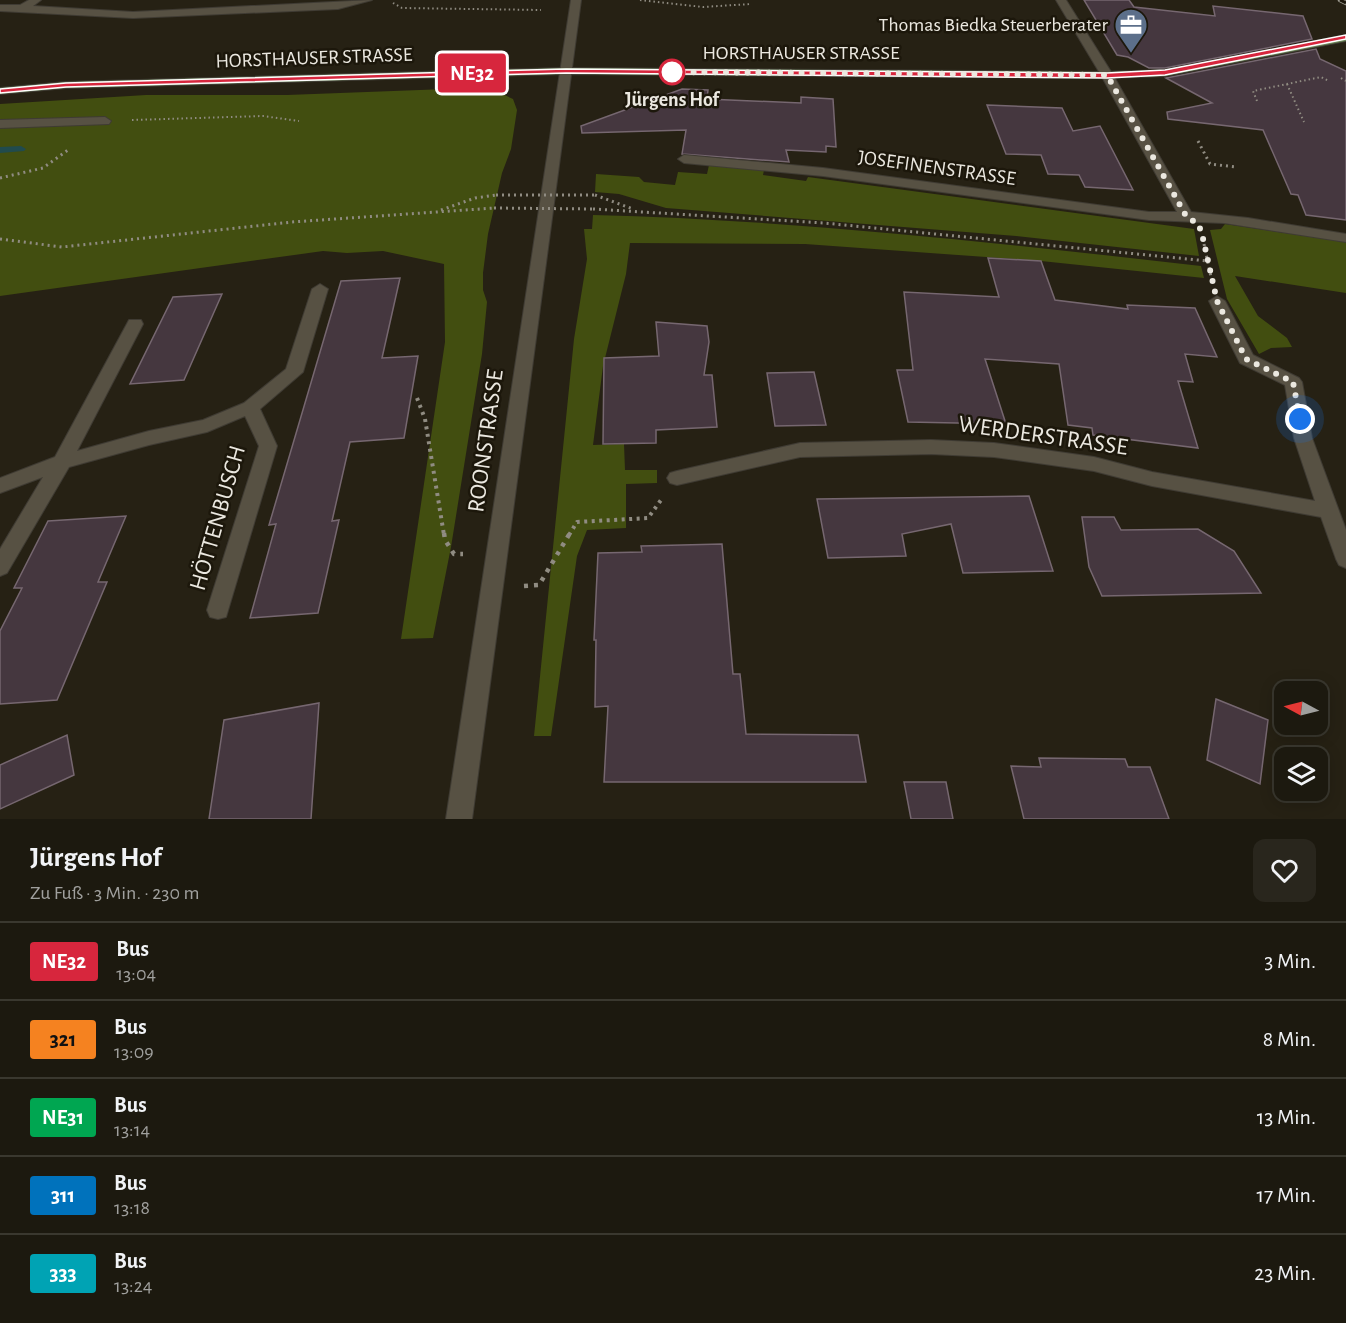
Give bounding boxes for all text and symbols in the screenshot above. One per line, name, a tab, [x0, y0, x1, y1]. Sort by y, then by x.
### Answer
office icon: Thomas Biedka Steuerberater	[1113, 7, 1149, 54]
place label: Thomas Biedka Steuerberater	[879, 15, 1109, 35]
street label: HORSTHAUSER STRASSE	[702, 43, 900, 63]
street label: HORSTHAUSER STRASSE	[215, 45, 413, 71]
line badge: NE32	[430, 54, 514, 92]
marker: Jürgens Hof	[659, 59, 685, 85]
text: NE32	[450, 63, 494, 84]
place label: Jürgens Hof	[625, 90, 720, 110]
street label: JOSEFINENSTRASSE	[857, 147, 1017, 189]
street label: ROONSTRASSE	[464, 368, 508, 514]
your location	[1285, 404, 1315, 434]
street label: WERDERSTRASSE	[957, 412, 1130, 460]
street label: HÖTTENBUSCH	[185, 442, 250, 593]
north arrow	[1274, 681, 1328, 735]
map controls	[1274, 681, 1328, 801]
button: layers	[1274, 747, 1328, 801]
button: heart	[1253, 839, 1316, 902]
text: Jürgens Hof	[30, 844, 162, 872]
text: Zu Fuß · 3 Min. · 230 m	[30, 883, 199, 903]
text: Bus	[116, 938, 149, 960]
text: 3 Min.	[1264, 950, 1316, 972]
text: NE32	[42, 951, 86, 972]
text: 13:04	[116, 964, 156, 984]
text: Bus	[114, 1016, 147, 1038]
text: 8 Min.	[1263, 1028, 1316, 1050]
text: 321	[50, 1029, 76, 1050]
text: 13:09	[114, 1042, 154, 1062]
text: Bus	[114, 1094, 147, 1116]
text: 13 Min.	[1257, 1106, 1316, 1128]
text: NE31	[42, 1107, 84, 1128]
text: 13:14	[114, 1120, 150, 1140]
text: Bus	[114, 1172, 147, 1194]
text: 17 Min.	[1257, 1184, 1316, 1206]
text: 311	[51, 1185, 75, 1206]
text: 13:18	[114, 1198, 150, 1218]
text: Bus	[114, 1250, 147, 1272]
text: 23 Min.	[1254, 1262, 1316, 1284]
text: 333	[49, 1263, 77, 1284]
text: 13:24	[114, 1276, 152, 1296]

